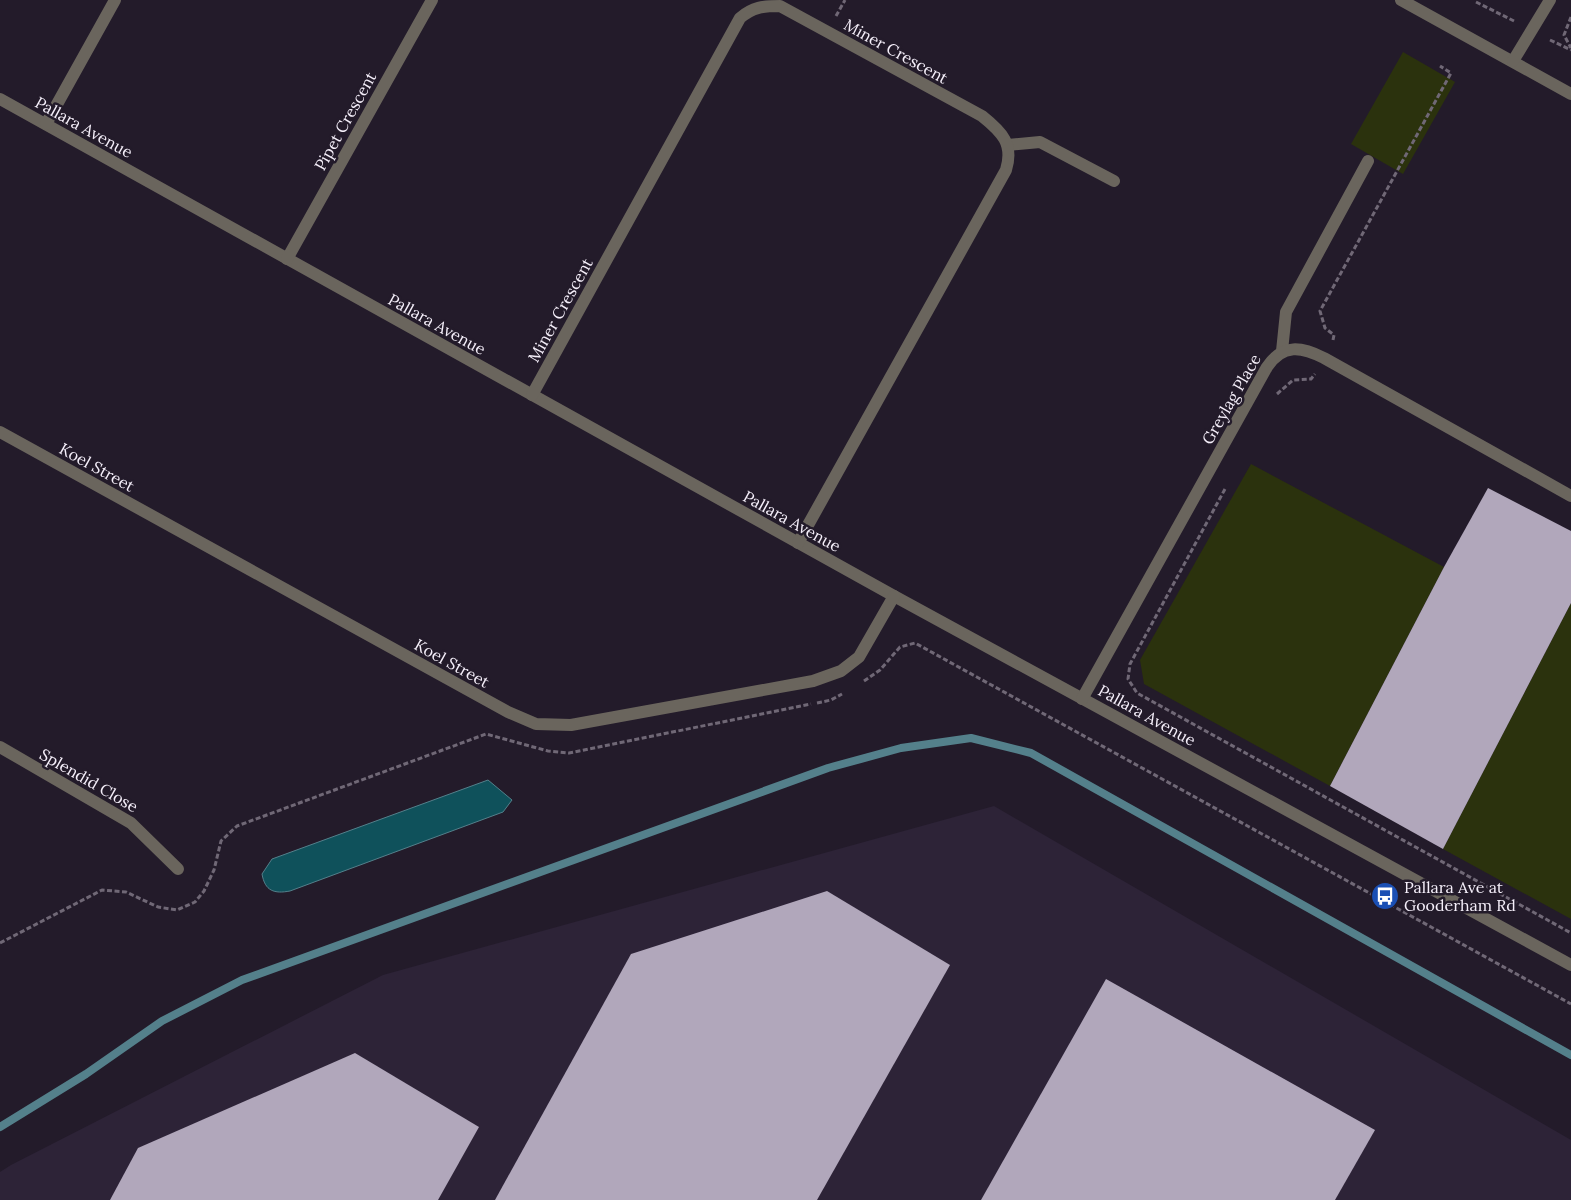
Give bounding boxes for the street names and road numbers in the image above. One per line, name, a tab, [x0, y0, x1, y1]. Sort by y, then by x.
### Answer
street label: Miner Crescent	[841, 14, 952, 88]
street label: Pipet Crescent	[310, 67, 381, 174]
street label: Pallara Avenue	[32, 92, 137, 162]
street label: Miner Crescent	[523, 254, 597, 365]
street label: Pallara Avenue	[385, 289, 490, 359]
street label: Greylag Place	[1197, 350, 1265, 448]
street label: Koel Street	[56, 438, 139, 496]
street label: Pallara Avenue	[740, 486, 845, 556]
street label: Koel Street	[411, 634, 494, 692]
street label: Pallara Avenue	[1095, 680, 1200, 750]
street label: Splendid Close	[36, 744, 142, 816]

